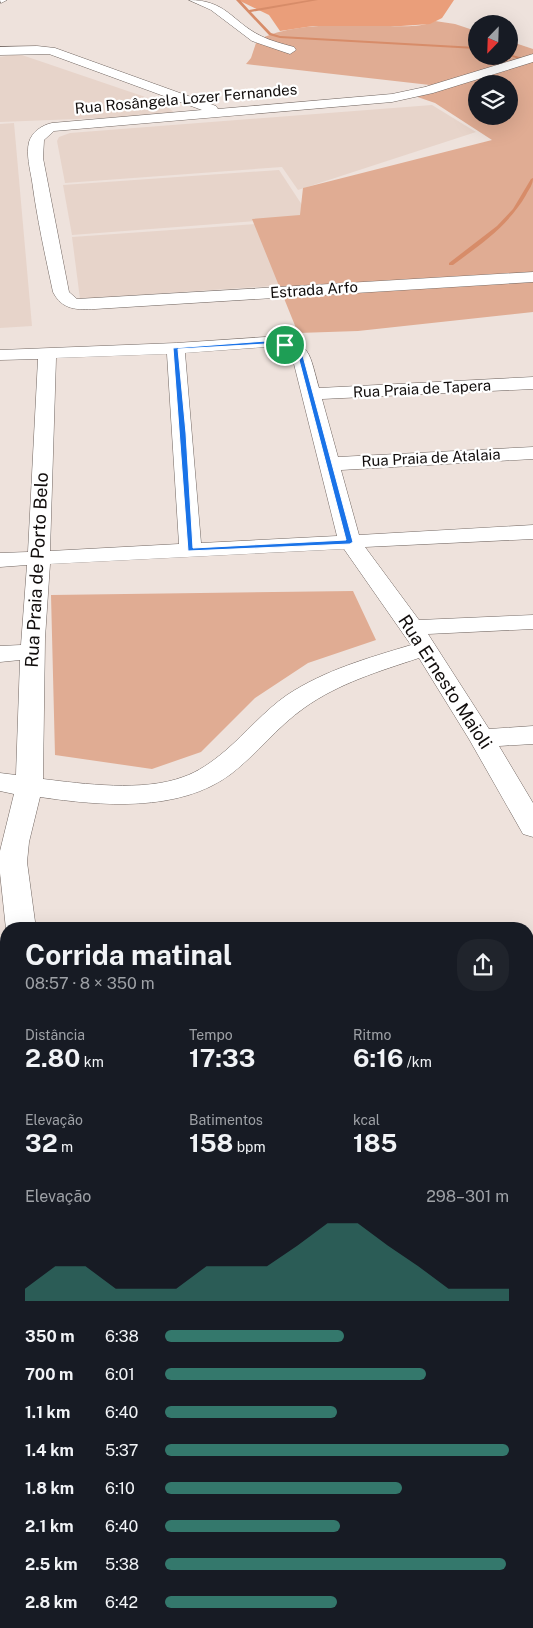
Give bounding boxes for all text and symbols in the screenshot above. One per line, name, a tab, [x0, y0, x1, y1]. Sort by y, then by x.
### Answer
north arrow	[468, 15, 518, 65]
map controls	[468, 15, 518, 125]
button: layers	[468, 75, 518, 125]
street label: Rua Rosângela Lozer Fernandes	[74, 80, 298, 117]
street label: Estrada Arfo	[269, 278, 359, 301]
pin	[264, 324, 306, 366]
icon: arrive	[271, 331, 299, 359]
street label: Rua Praia de Tapera	[353, 376, 491, 401]
street label: Rua Praia de Atalaia	[361, 445, 501, 470]
street label: Rua Praia de Porto Belo	[21, 472, 52, 668]
street label: Rua Ernesto Maioli	[394, 611, 497, 753]
text: Corrida matinal	[25, 938, 232, 971]
button: share	[457, 939, 509, 991]
text: 08:57 · 8 × 350 m	[25, 974, 154, 993]
text: Distância	[25, 1027, 85, 1043]
text: Tempo	[189, 1027, 233, 1043]
text: Ritmo	[353, 1027, 391, 1043]
text: 2.80	[25, 1043, 80, 1073]
text: 17:33	[189, 1043, 255, 1073]
text: 6:16	[353, 1043, 403, 1073]
text: km	[80, 1054, 104, 1070]
text: /km	[403, 1054, 432, 1070]
text: Elevação	[25, 1112, 83, 1128]
text: Batimentos	[189, 1112, 263, 1128]
text: kcal	[353, 1112, 380, 1128]
text: 32	[25, 1128, 58, 1158]
text: 158	[189, 1128, 233, 1158]
text: 185	[353, 1128, 397, 1158]
text: m	[58, 1139, 73, 1155]
text: bpm	[233, 1139, 266, 1155]
text: Elevação	[25, 1187, 91, 1206]
text: 298–301 m	[426, 1187, 509, 1206]
text: 350 m	[25, 1327, 75, 1346]
text: 6:38	[105, 1327, 139, 1346]
text: 700 m	[25, 1365, 73, 1384]
text: 6:01	[105, 1365, 135, 1384]
text: 1.1 km	[25, 1403, 70, 1422]
text: 6:40	[105, 1403, 138, 1422]
text: 1.4 km	[25, 1441, 74, 1460]
text: 5:37	[105, 1441, 138, 1460]
text: 1.8 km	[25, 1479, 74, 1498]
text: 6:10	[105, 1479, 135, 1498]
text: 2.1 km	[25, 1517, 74, 1536]
text: 6:40	[105, 1517, 138, 1536]
text: 2.5 km	[25, 1555, 77, 1574]
text: 5:38	[105, 1555, 139, 1574]
text: 2.8 km	[25, 1593, 77, 1612]
text: 6:42	[105, 1593, 138, 1612]

